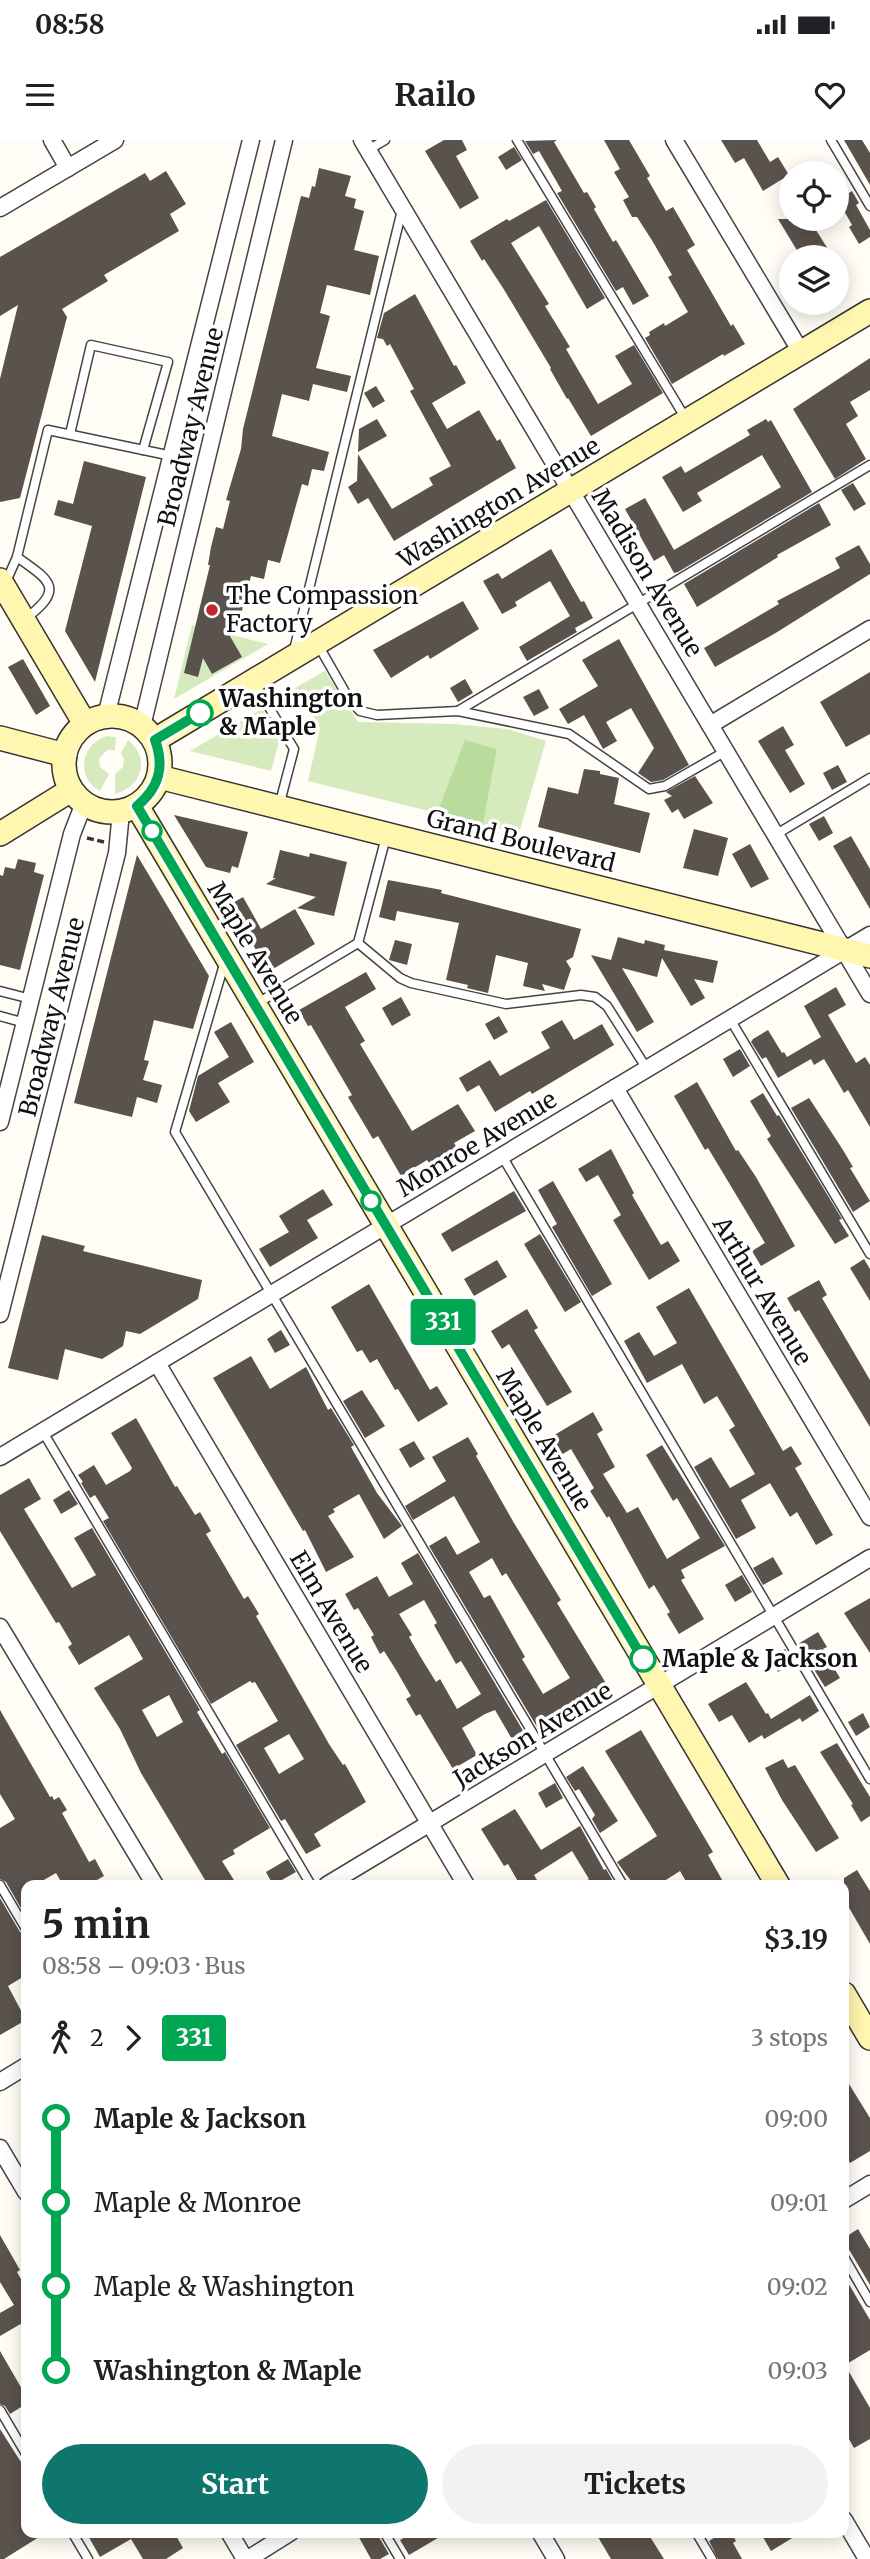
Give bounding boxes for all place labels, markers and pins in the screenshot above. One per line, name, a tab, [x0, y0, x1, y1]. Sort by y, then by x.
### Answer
place label: The Compassion Factory	[226, 580, 418, 639]
marker: The Compassion Factory	[204, 602, 220, 618]
place label: Washington & Maple	[218, 683, 363, 742]
marker: Washington & Maple	[187, 700, 213, 726]
unlabelled marker	[142, 821, 162, 841]
unlabelled marker	[361, 1191, 381, 1211]
place label: Maple & Jackson	[662, 1643, 858, 1674]
marker: Maple & Jackson	[630, 1646, 656, 1672]

